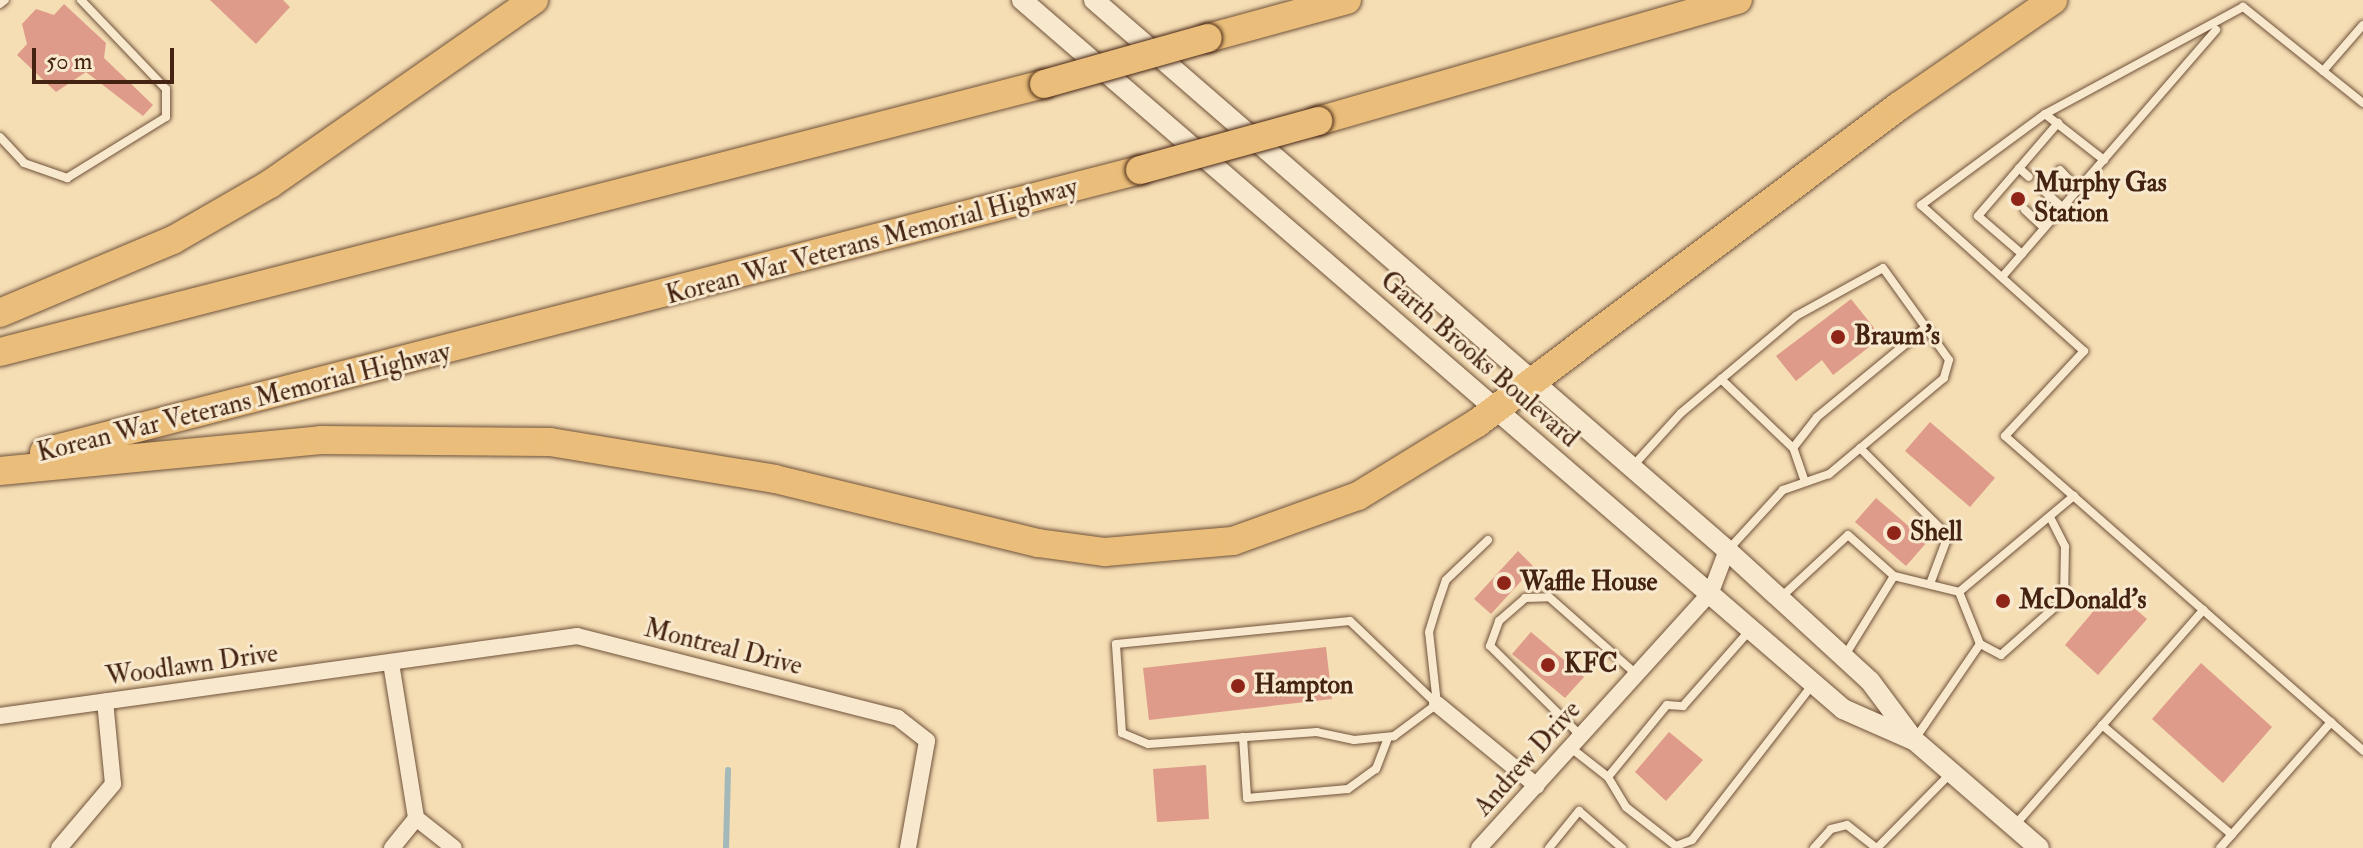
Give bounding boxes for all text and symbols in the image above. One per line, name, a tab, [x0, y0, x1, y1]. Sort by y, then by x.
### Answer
scale bar	[36, 32, 178, 82]
text: 50 m	[46, 46, 92, 77]
place label: Murphy Gas Station	[2034, 168, 2167, 230]
street label: Korean War Veterans Memorial Highway	[663, 172, 1081, 312]
marker: Murphy Gas Station	[2009, 190, 2027, 208]
street label: Garth Brooks Boulevard	[1374, 265, 1584, 455]
place label: Braum's	[1854, 321, 1940, 353]
marker: Braum's	[1829, 328, 1847, 346]
street label: Korean War Veterans Memorial Highway	[34, 336, 454, 470]
place label: Shell	[1910, 517, 1962, 549]
marker: Shell	[1885, 524, 1903, 542]
place label: Waffle House	[1520, 567, 1657, 599]
marker: Waffle House	[1495, 574, 1513, 592]
place label: McDonald's	[2019, 585, 2146, 617]
marker: McDonald's	[1994, 592, 2012, 610]
street label: Montreal Drive	[641, 613, 805, 683]
street label: Woodlawn Drive	[104, 638, 280, 694]
place label: KFC	[1564, 649, 1618, 681]
marker: KFC	[1539, 656, 1557, 674]
place label: Hampton	[1254, 670, 1353, 702]
marker: Hampton	[1229, 677, 1247, 695]
street label: Andrew Drive	[1468, 695, 1588, 823]

